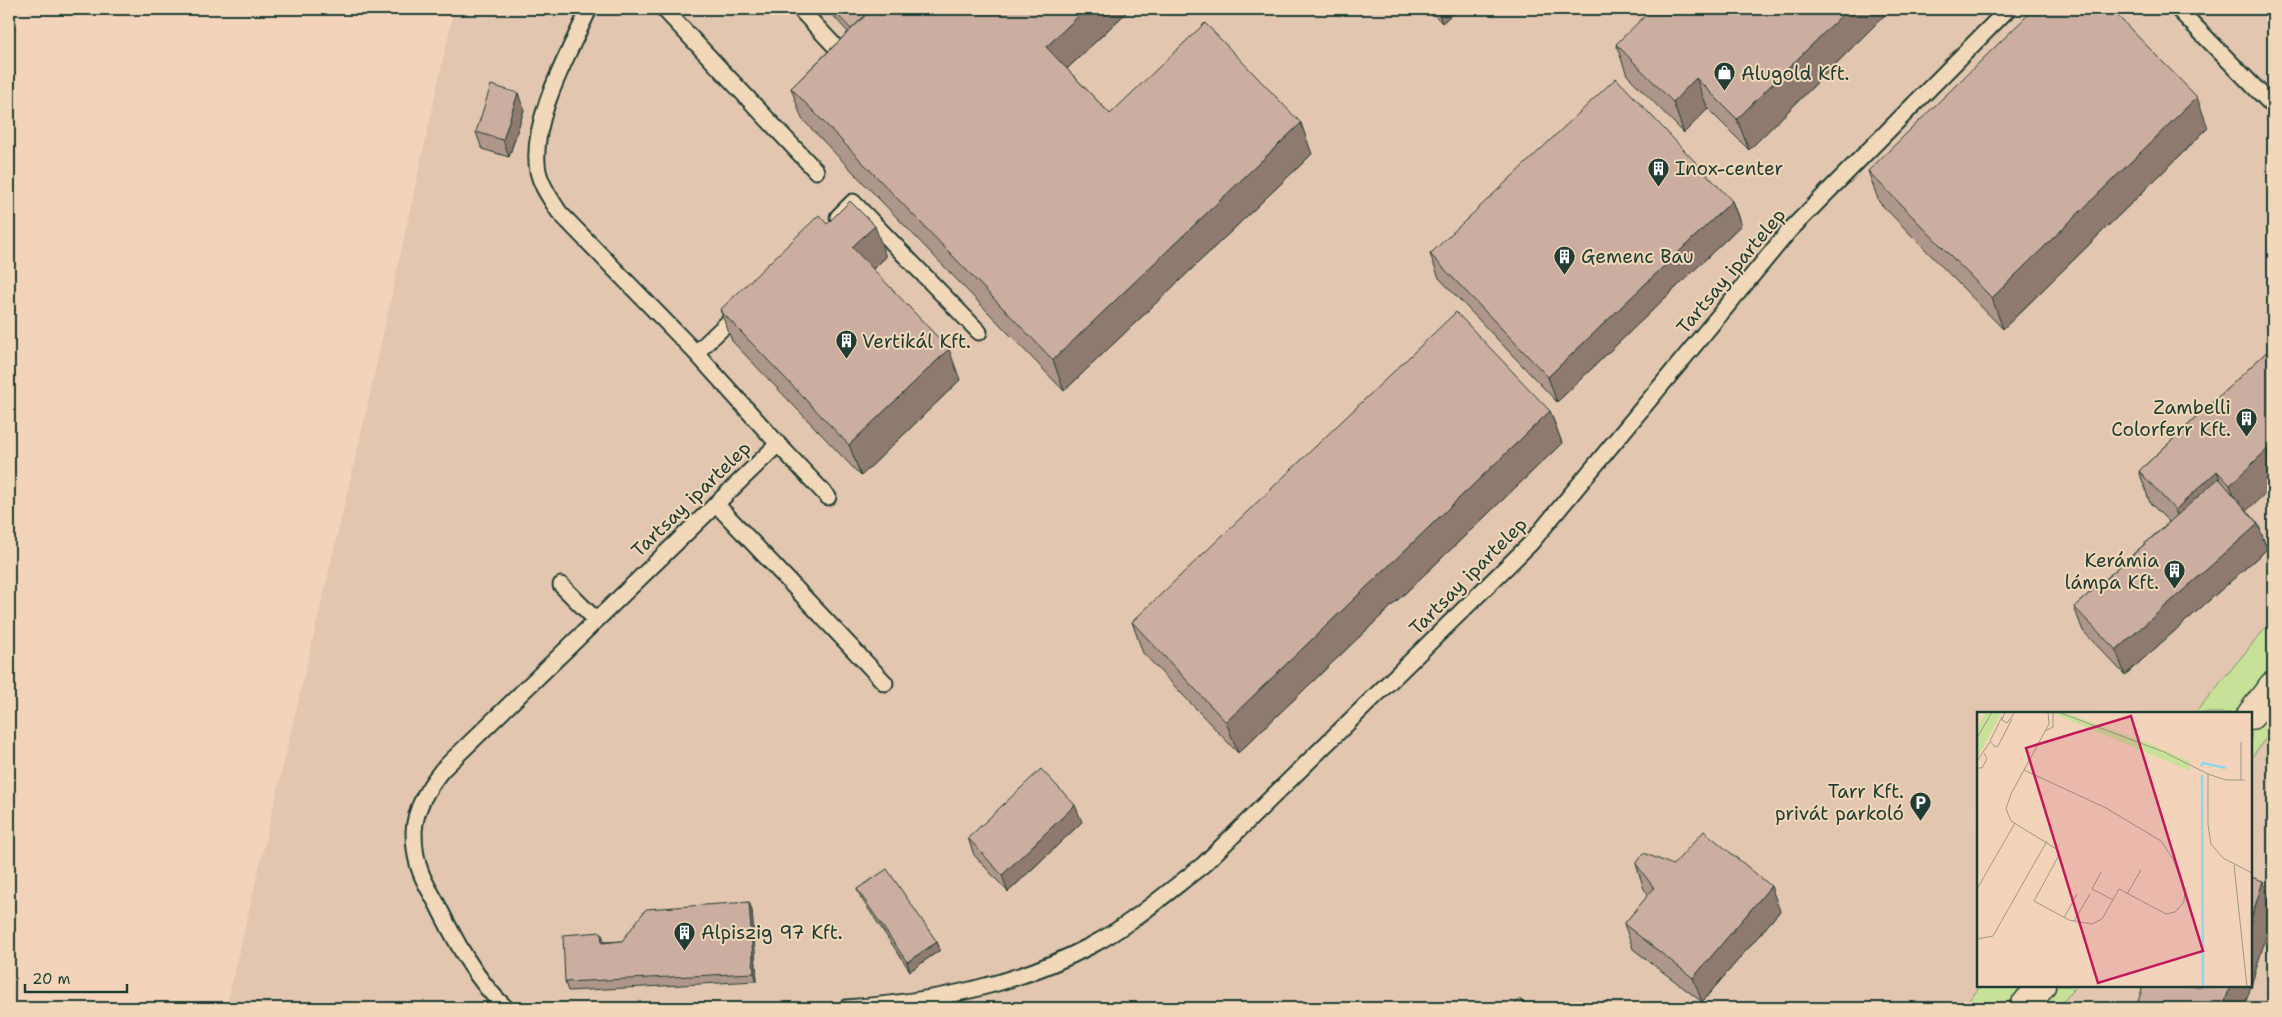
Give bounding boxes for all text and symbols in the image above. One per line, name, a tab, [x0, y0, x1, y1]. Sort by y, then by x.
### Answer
shop icon: Alugold Kft.	[1713, 61, 1737, 92]
place label: Alugold Kft.	[1741, 61, 1849, 86]
building icon: Inox-center	[1647, 156, 1671, 187]
place label: Inox-center	[1675, 156, 1783, 181]
street label: Tartsay ipartelep	[1671, 203, 1791, 339]
building icon: Gemenc Bau	[1553, 244, 1577, 275]
place label: Gemenc Bau	[1581, 244, 1694, 269]
building icon: Vertikál Kft.	[834, 329, 858, 360]
place label: Vertikál Kft.	[862, 329, 971, 354]
place label: Zambelli Colorferr Kft.	[2111, 395, 2231, 442]
building icon: Zambelli Colorferr Kft.	[2235, 406, 2259, 437]
street label: Tartsay ipartelep	[626, 436, 756, 562]
street label: Tartsay ipartelep	[1404, 512, 1532, 640]
place label: Kerámia lámpa Kft.	[2065, 548, 2159, 595]
building icon: Kerámia lámpa Kft.	[2163, 559, 2187, 590]
inset map	[1977, 712, 2252, 987]
place label: Tarr Kft. privát parkoló	[1775, 779, 1904, 826]
parking icon: Tarr Kft. privát parkoló	[1908, 790, 1932, 821]
building icon: Alpiszig 97 Kft.	[673, 920, 697, 951]
place label: Alpiszig 97 Kft.	[701, 920, 843, 945]
scale bar	[25, 962, 128, 994]
text: 20 m	[32, 969, 71, 989]

